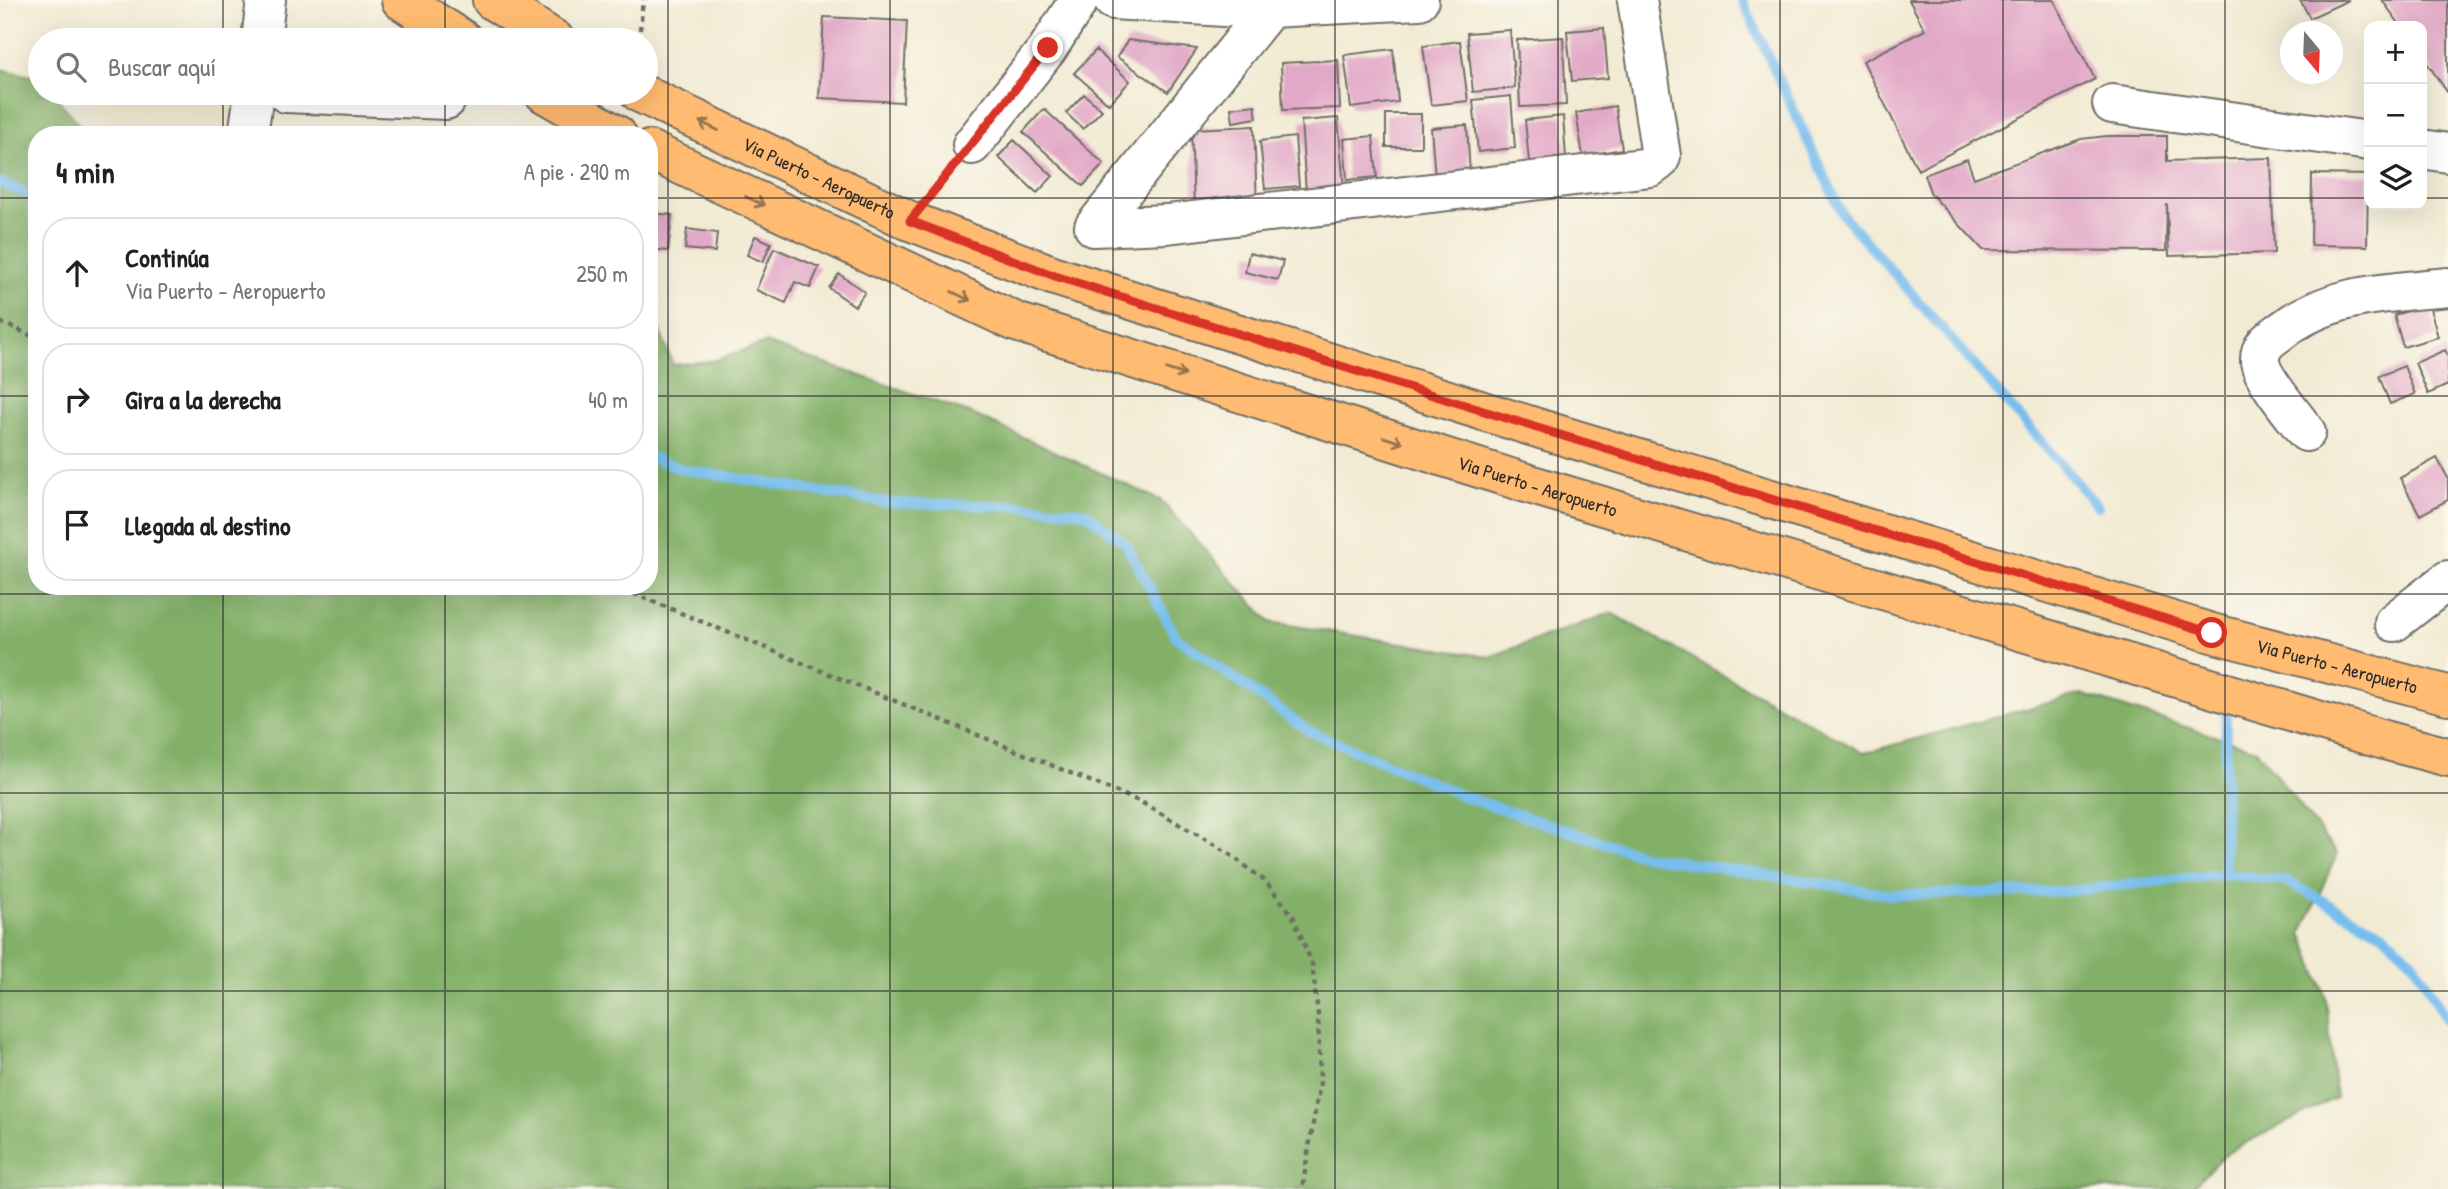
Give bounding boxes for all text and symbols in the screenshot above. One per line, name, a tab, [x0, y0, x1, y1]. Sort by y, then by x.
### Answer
north arrow	[2280, 21, 2343, 84]
map controls	[2364, 21, 2427, 210]
button: +	[2364, 21, 2427, 84]
search box	[28, 28, 658, 105]
route end	[1032, 32, 1063, 63]
icon: search	[52, 48, 90, 86]
text: Buscar aquí	[108, 49, 216, 84]
button: −	[2364, 84, 2427, 147]
one-way arrow	[699, 119, 720, 133]
street label: Via Puerto - Aeropuerto	[738, 131, 900, 225]
button: layers	[2364, 147, 2427, 210]
text: 4 min	[56, 152, 115, 192]
text: A pie · 290 m	[524, 156, 630, 187]
one-way arrow	[744, 195, 765, 208]
text: Continúa	[125, 240, 209, 275]
icon: ahead	[58, 254, 96, 292]
text: 250 m	[576, 258, 628, 289]
text: Via Puerto - Aeropuerto	[125, 275, 325, 306]
one-way arrow	[951, 291, 972, 304]
one-way arrow	[1164, 367, 1186, 379]
icon: right	[58, 380, 96, 418]
text: Gira a la derecha	[125, 382, 281, 417]
text: 40 m	[588, 384, 628, 415]
one-way arrow	[1381, 435, 1403, 448]
street label: Via Puerto - Aeropuerto	[1454, 449, 1621, 523]
icon: arrive	[58, 506, 96, 544]
text: Llegada al destino	[125, 508, 291, 543]
route start	[2196, 617, 2227, 648]
street label: Via Puerto - Aeropuerto	[2254, 632, 2421, 700]

